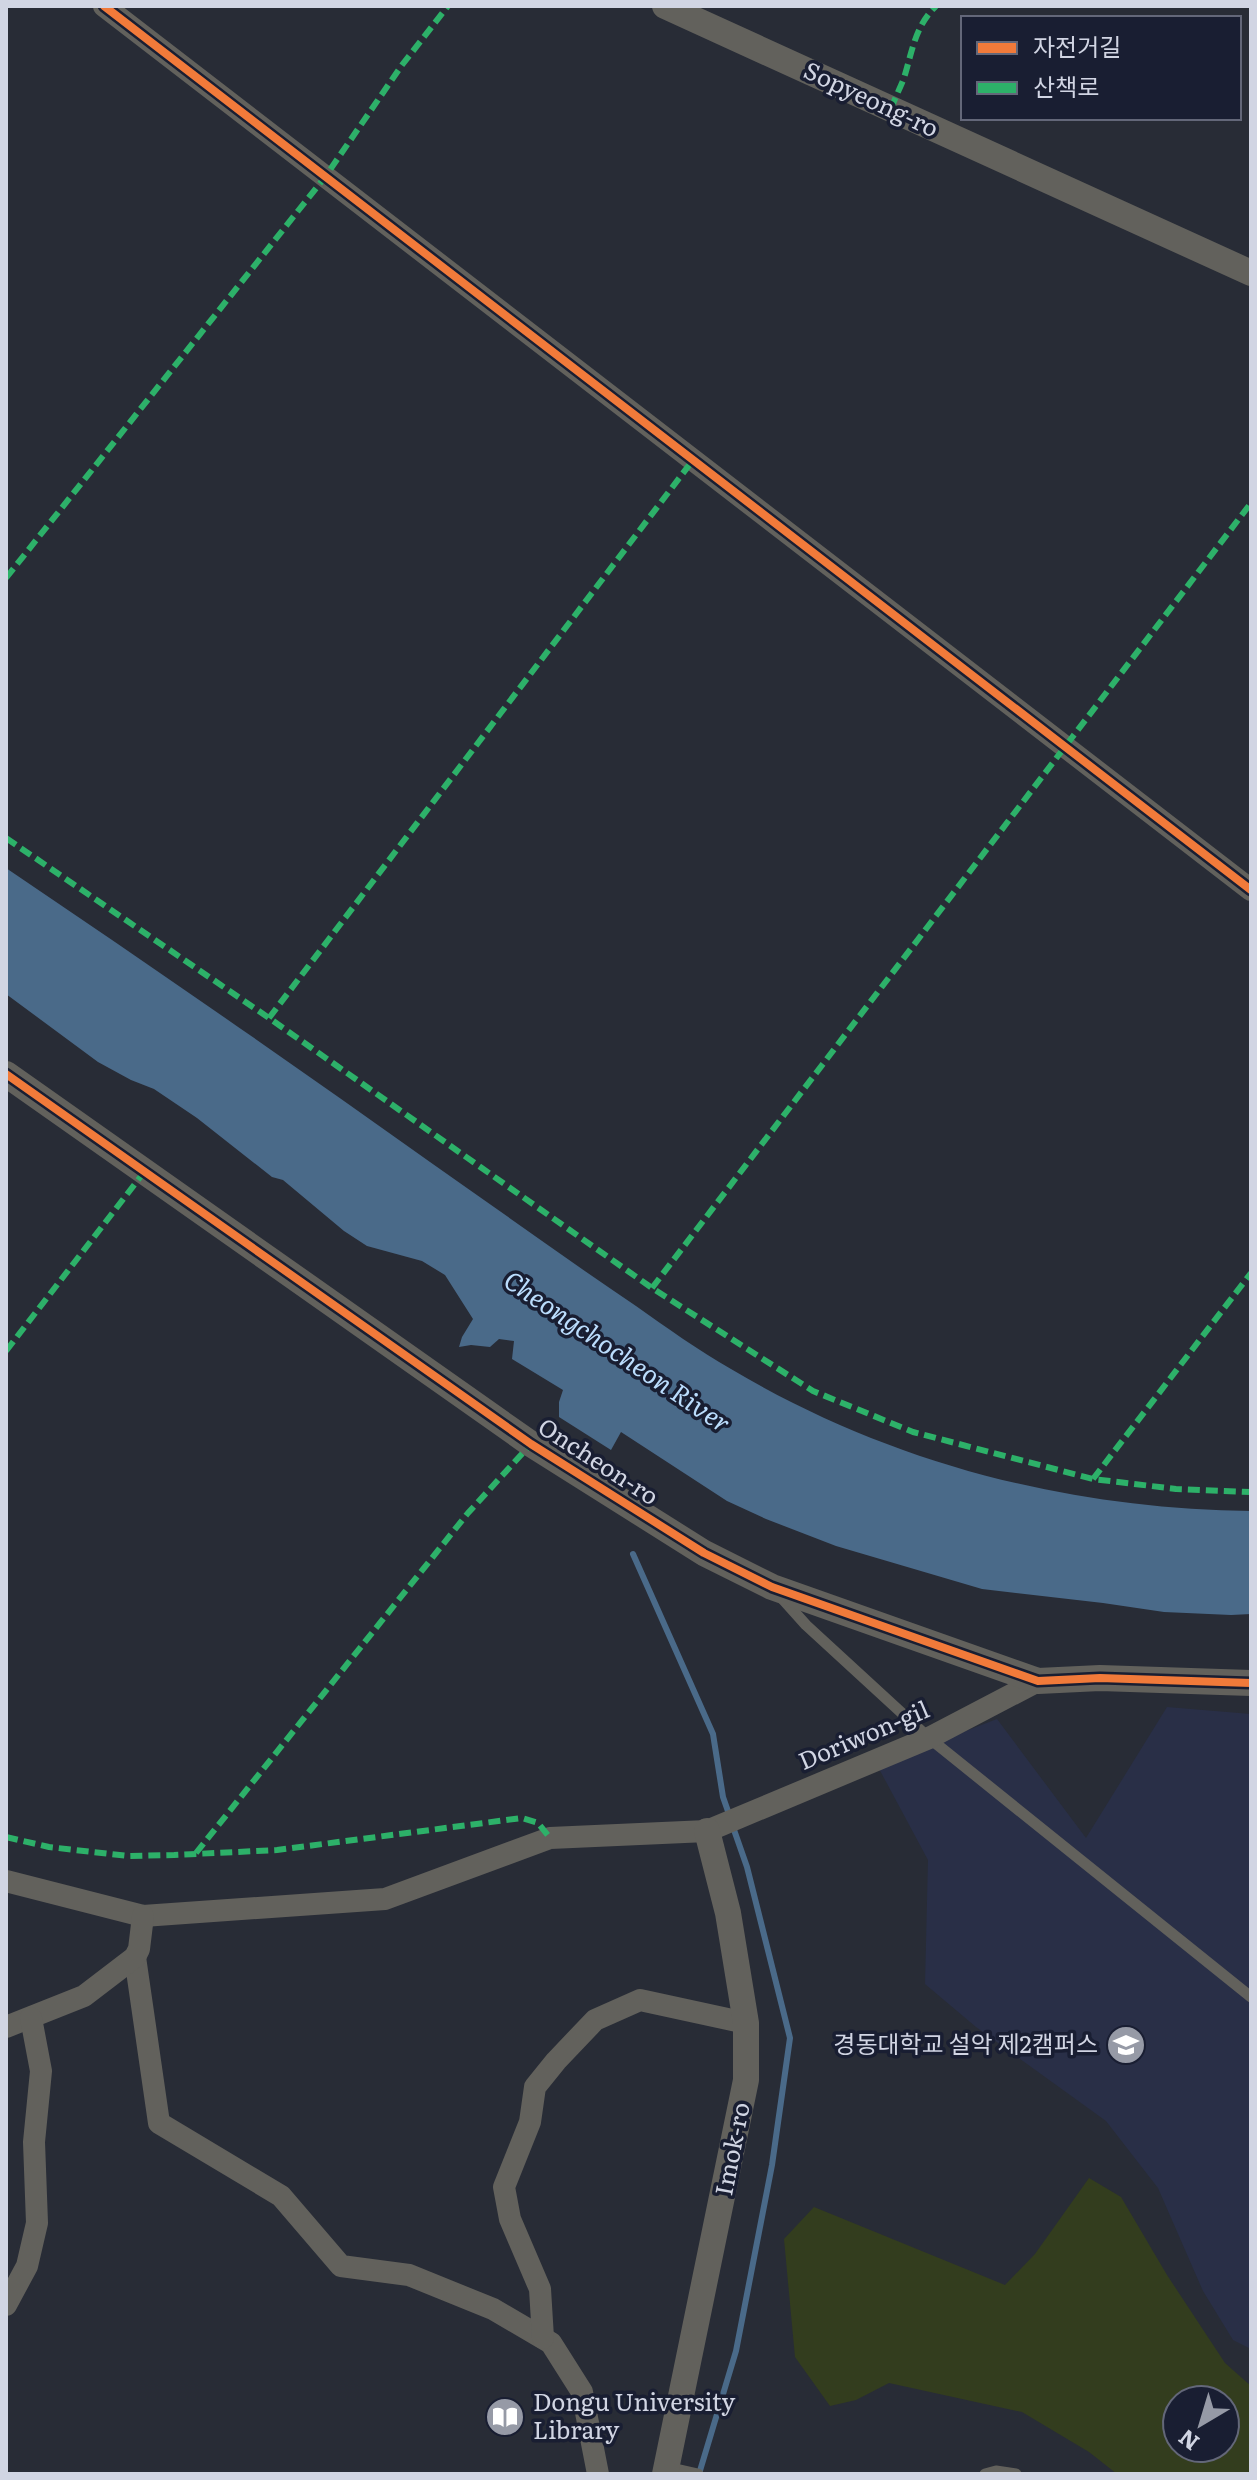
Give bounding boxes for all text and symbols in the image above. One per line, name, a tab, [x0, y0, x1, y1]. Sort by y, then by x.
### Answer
legend	[961, 16, 1241, 120]
text: 자전거길	[1033, 28, 1121, 63]
street label: Sopyeong-ro	[799, 51, 945, 144]
text: 산책로	[1033, 68, 1099, 103]
water label: Cheongchocheon River	[497, 1259, 740, 1441]
street label: Oncheon-ro	[532, 1408, 667, 1512]
street label: Doriwon-gil	[792, 1690, 934, 1777]
school or university icon: 경동대학교 설악 제2캠퍼스	[1105, 2024, 1147, 2066]
place label: 경동대학교 설악 제2캠퍼스	[833, 2025, 1098, 2060]
street label: Imok-ro	[704, 2099, 757, 2198]
place label: Dongu University Library	[533, 2383, 735, 2446]
north arrow	[1161, 2384, 1241, 2464]
library icon: Dongu University Library	[484, 2396, 526, 2438]
text: N	[1170, 2422, 1205, 2460]

